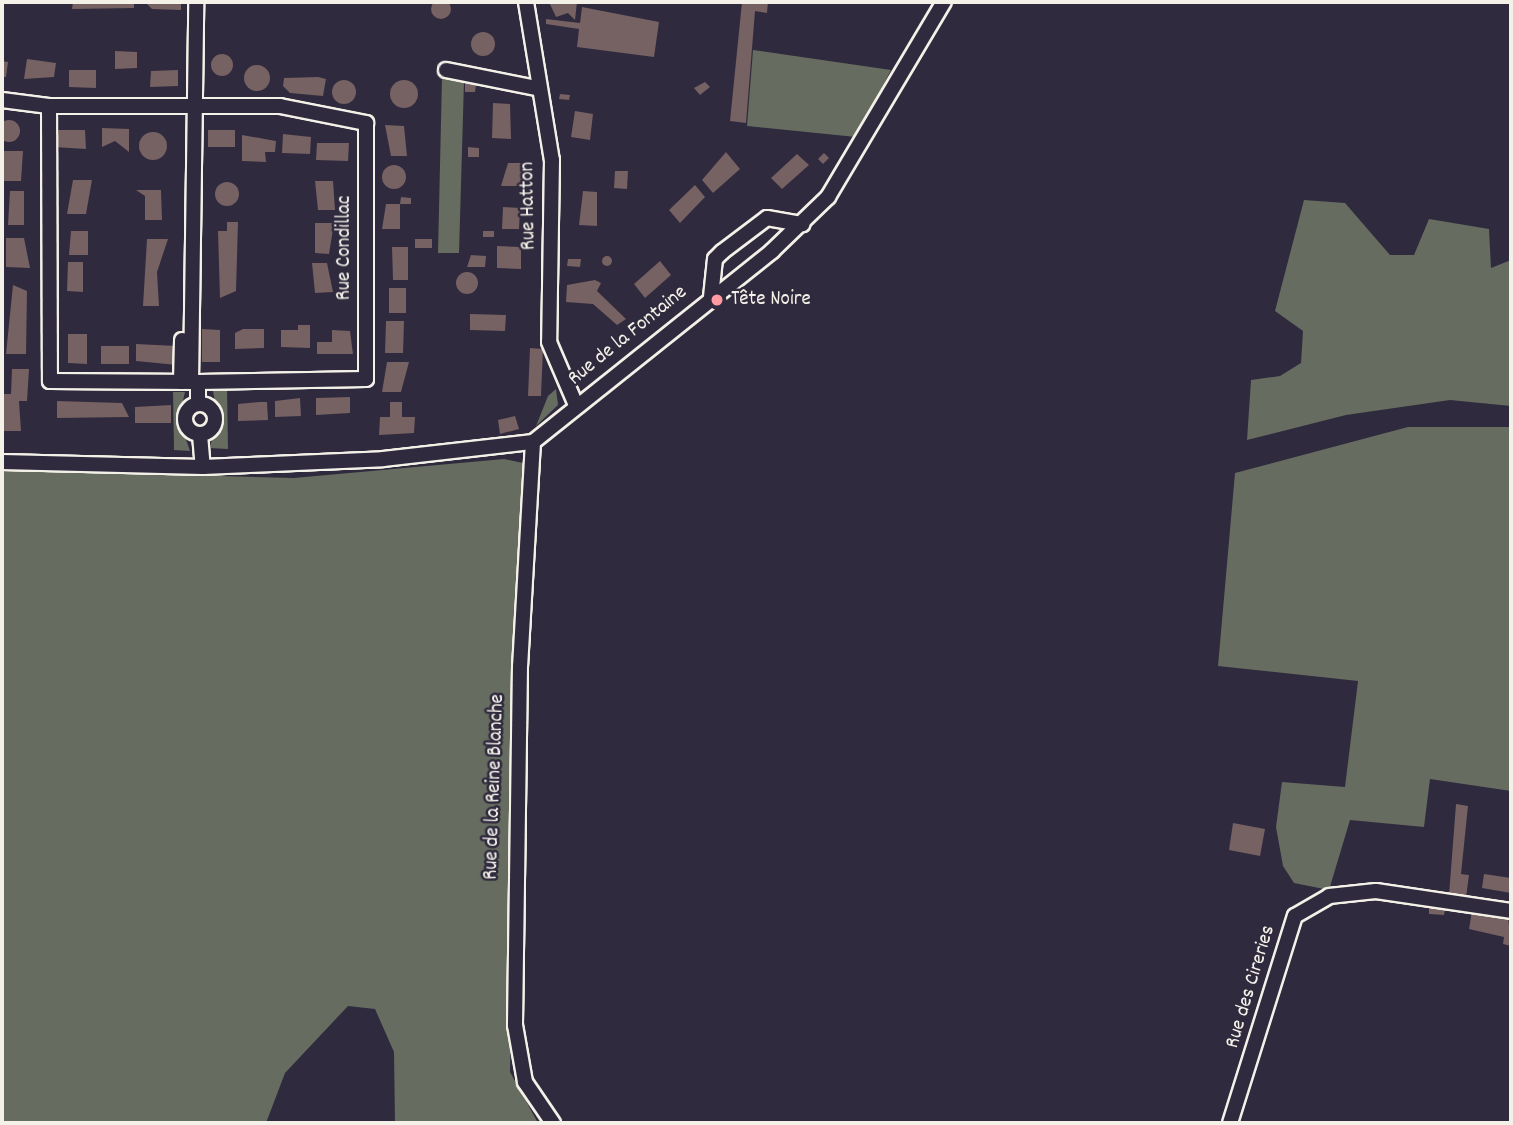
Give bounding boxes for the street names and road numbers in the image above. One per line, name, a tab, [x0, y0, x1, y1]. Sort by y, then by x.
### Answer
street label: Rue Hatton	[516, 162, 542, 250]
street label: Rue Condillac	[332, 196, 358, 300]
street label: Rue de la Fontaine	[563, 280, 693, 392]
street label: Rue de la Reine Blanche	[479, 694, 511, 880]
street label: Rue des Cireries	[1220, 923, 1282, 1051]

